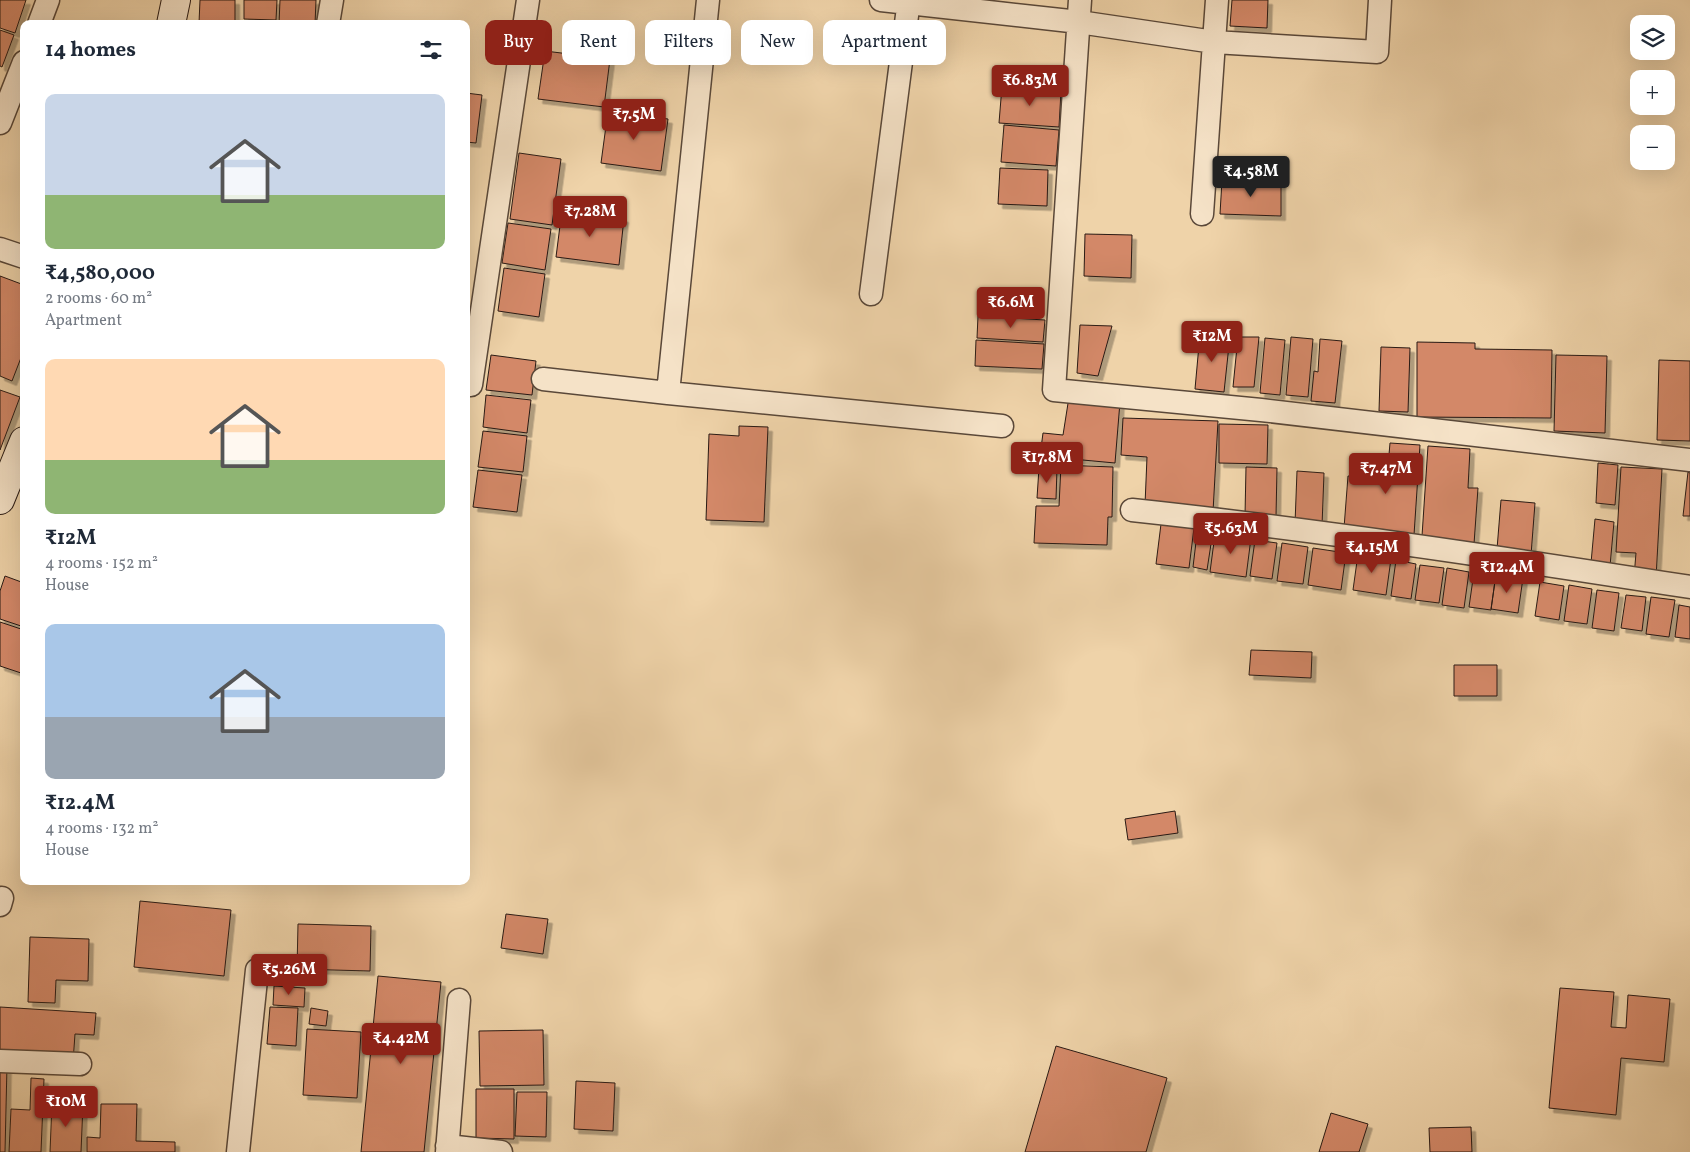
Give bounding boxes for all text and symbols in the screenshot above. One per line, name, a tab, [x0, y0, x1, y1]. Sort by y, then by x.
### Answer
map controls	[1630, 15, 1675, 170]
button: layers	[1630, 15, 1675, 60]
chip: Buy	[485, 20, 552, 65]
chip: Rent	[562, 20, 635, 65]
chip: Filters	[645, 20, 731, 65]
chip: New	[741, 20, 813, 65]
chip: Apartment	[823, 20, 946, 65]
text: 14 homes	[45, 36, 136, 65]
icon: filters	[417, 36, 445, 64]
pin: ₹6.83M	[989, 64, 1071, 107]
text: ₹6.83M	[1003, 70, 1057, 92]
button: +	[1630, 70, 1675, 115]
pin: ₹7.5M	[599, 98, 669, 141]
text: ₹7.5M	[613, 104, 655, 126]
button: −	[1630, 125, 1675, 170]
icon: home	[200, 126, 290, 216]
pin: ₹4.58M	[1210, 156, 1292, 198]
text: ₹4.58M	[1224, 161, 1278, 183]
pin: ₹7.28M	[549, 196, 631, 238]
text: ₹7.28M	[564, 201, 616, 223]
text: ₹4,580,000	[45, 259, 155, 288]
pin: ₹6.6M	[976, 286, 1046, 329]
text: 2 rooms · 60 m²	[45, 288, 152, 310]
text: ₹6.6M	[988, 292, 1034, 314]
text: Apartment	[45, 310, 122, 332]
pin: ₹12M	[1182, 320, 1242, 363]
text: ₹12M	[1192, 326, 1232, 348]
icon: home	[200, 391, 290, 481]
pin: ₹17.8M	[1006, 442, 1088, 484]
text: ₹17.8M	[1022, 447, 1072, 469]
pin: ₹7.47M	[1345, 452, 1427, 495]
text: ₹7.47M	[1360, 458, 1412, 480]
pin: ₹5.63M	[1190, 512, 1272, 555]
text: ₹5.63M	[1204, 518, 1258, 540]
text: ₹12M	[45, 524, 96, 553]
pin: ₹4.15M	[1331, 532, 1413, 574]
text: ₹4.15M	[1346, 537, 1398, 559]
pin: ₹12.4M	[1466, 552, 1548, 594]
text: 4 rooms · 152 m²	[45, 553, 158, 575]
text: ₹12.4M	[1480, 557, 1534, 579]
text: House	[45, 575, 89, 597]
icon: home	[200, 656, 290, 746]
text: ₹12.4M	[45, 789, 115, 818]
text: 4 rooms · 132 m²	[45, 818, 158, 840]
text: House	[45, 840, 89, 862]
pin: ₹5.26M	[248, 954, 330, 996]
text: ₹5.26M	[262, 959, 316, 981]
pin: ₹4.42M	[360, 1022, 442, 1065]
text: ₹4.42M	[373, 1028, 429, 1050]
pin: ₹10M	[36, 1086, 96, 1128]
text: ₹10M	[46, 1091, 86, 1113]

